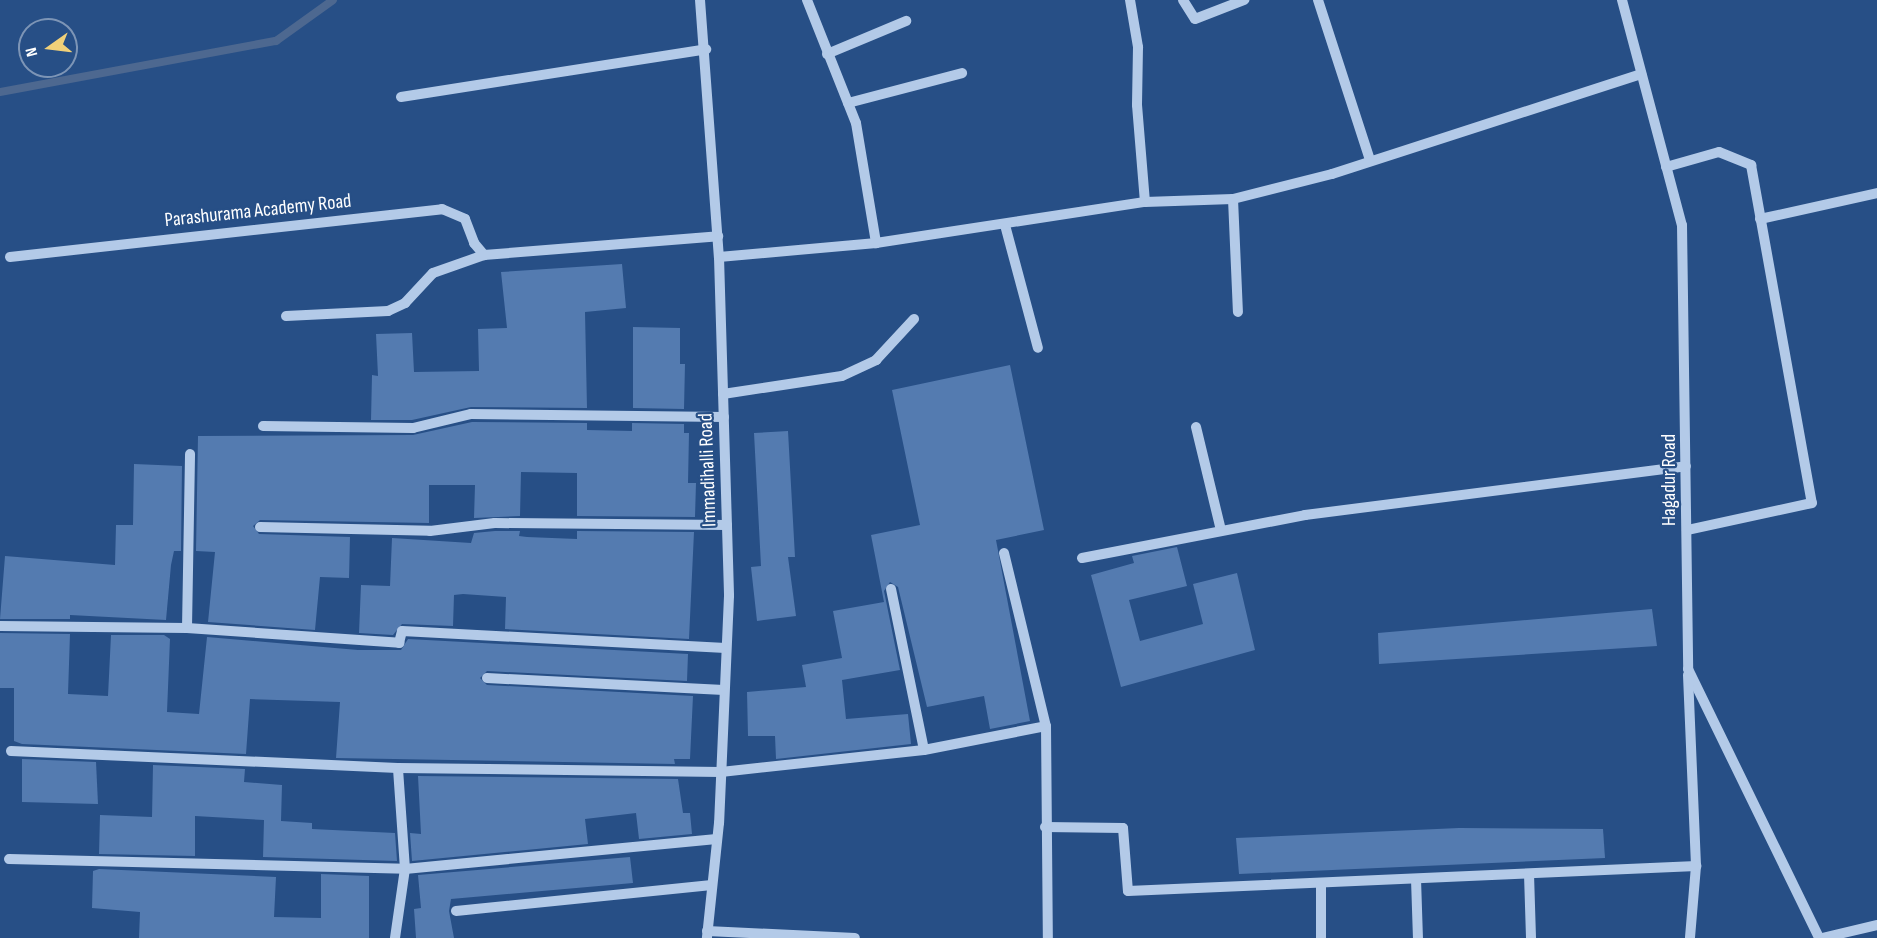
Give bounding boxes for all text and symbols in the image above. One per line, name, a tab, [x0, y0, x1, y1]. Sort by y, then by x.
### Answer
north arrow	[18, 18, 78, 78]
text: N	[22, 46, 42, 58]
street label: Parashurama Academy Road	[163, 189, 353, 233]
street label: Immadihalli Road	[694, 413, 722, 527]
street label: Hagadur Road	[1657, 434, 1681, 526]

